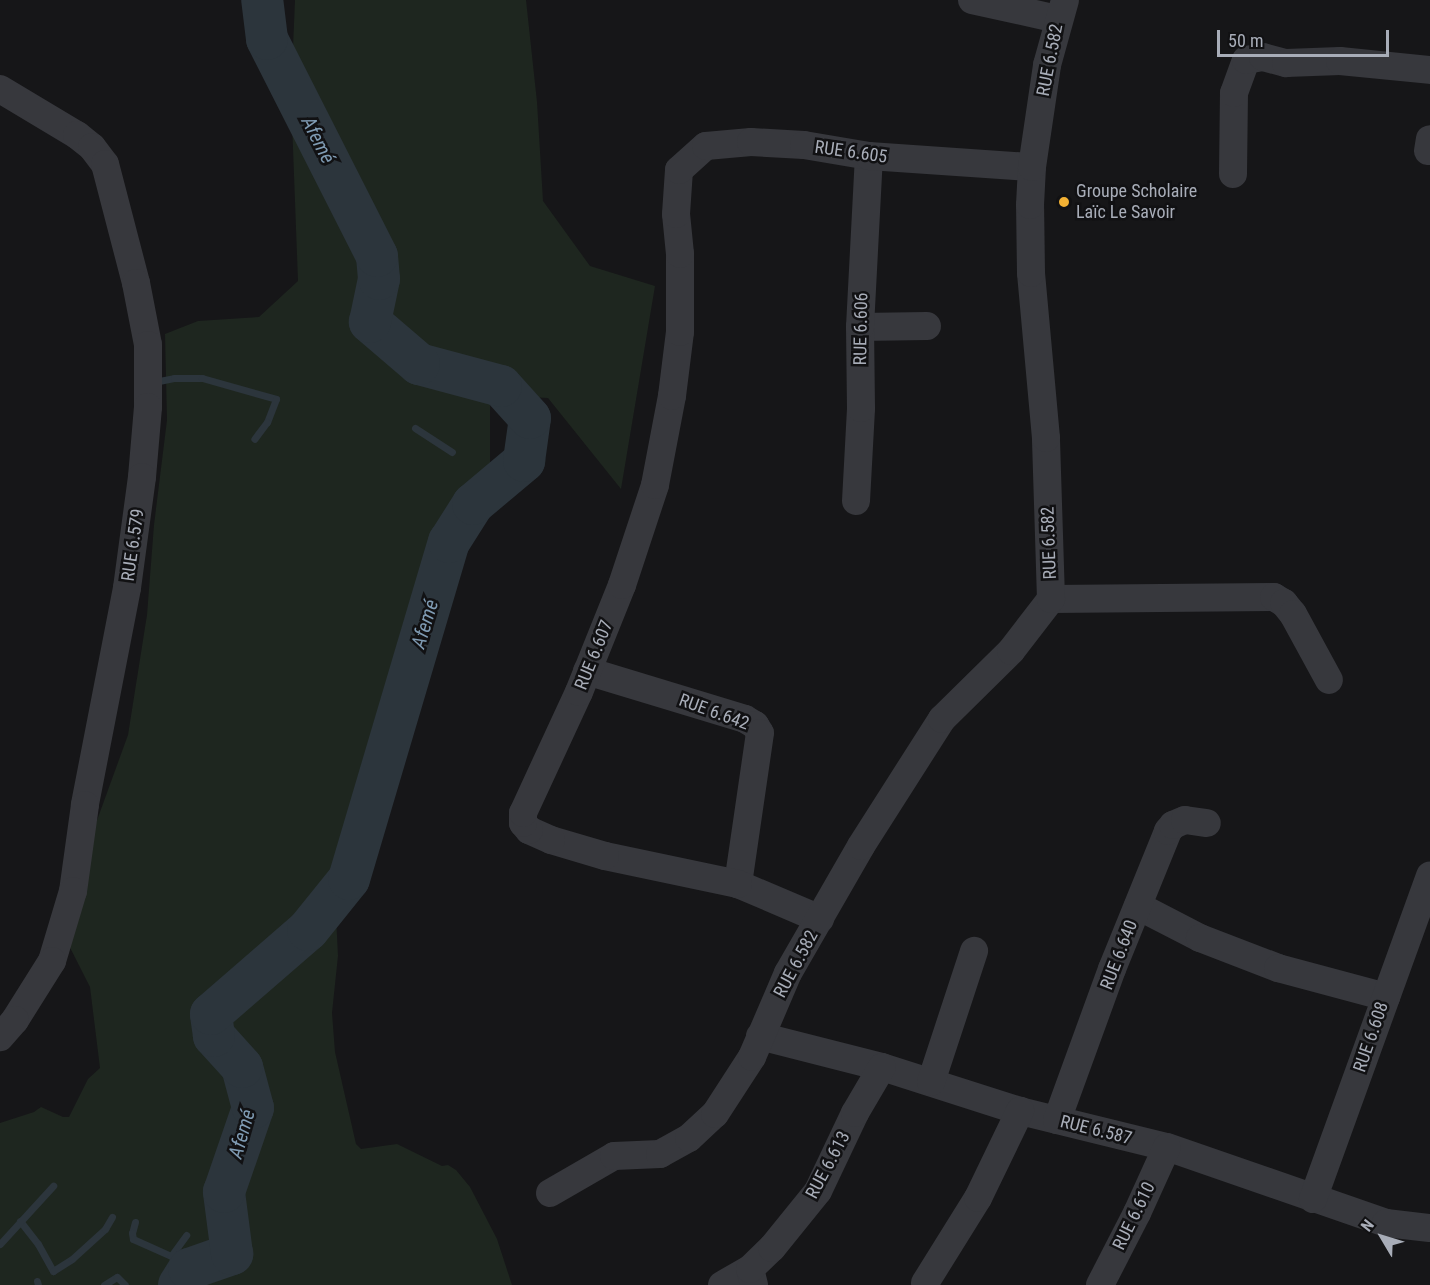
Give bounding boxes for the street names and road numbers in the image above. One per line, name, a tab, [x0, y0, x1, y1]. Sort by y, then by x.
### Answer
street label: RUE 6.582	[1032, 22, 1068, 98]
street label: RUE 6.605	[813, 136, 889, 168]
street label: RUE 6.606	[850, 292, 872, 366]
street label: RUE 6.582	[1037, 506, 1061, 580]
street label: RUE 6.579	[117, 507, 149, 583]
street label: RUE 6.607	[570, 617, 618, 693]
street label: RUE 6.642	[676, 689, 752, 735]
street label: RUE 6.640	[1096, 917, 1142, 993]
street label: RUE 6.582	[769, 927, 823, 1001]
street label: RUE 6.608	[1349, 999, 1393, 1075]
street label: RUE 6.587	[1058, 1111, 1134, 1149]
street label: RUE 6.613	[801, 1128, 855, 1202]
street label: RUE 6.610	[1108, 1178, 1160, 1254]

